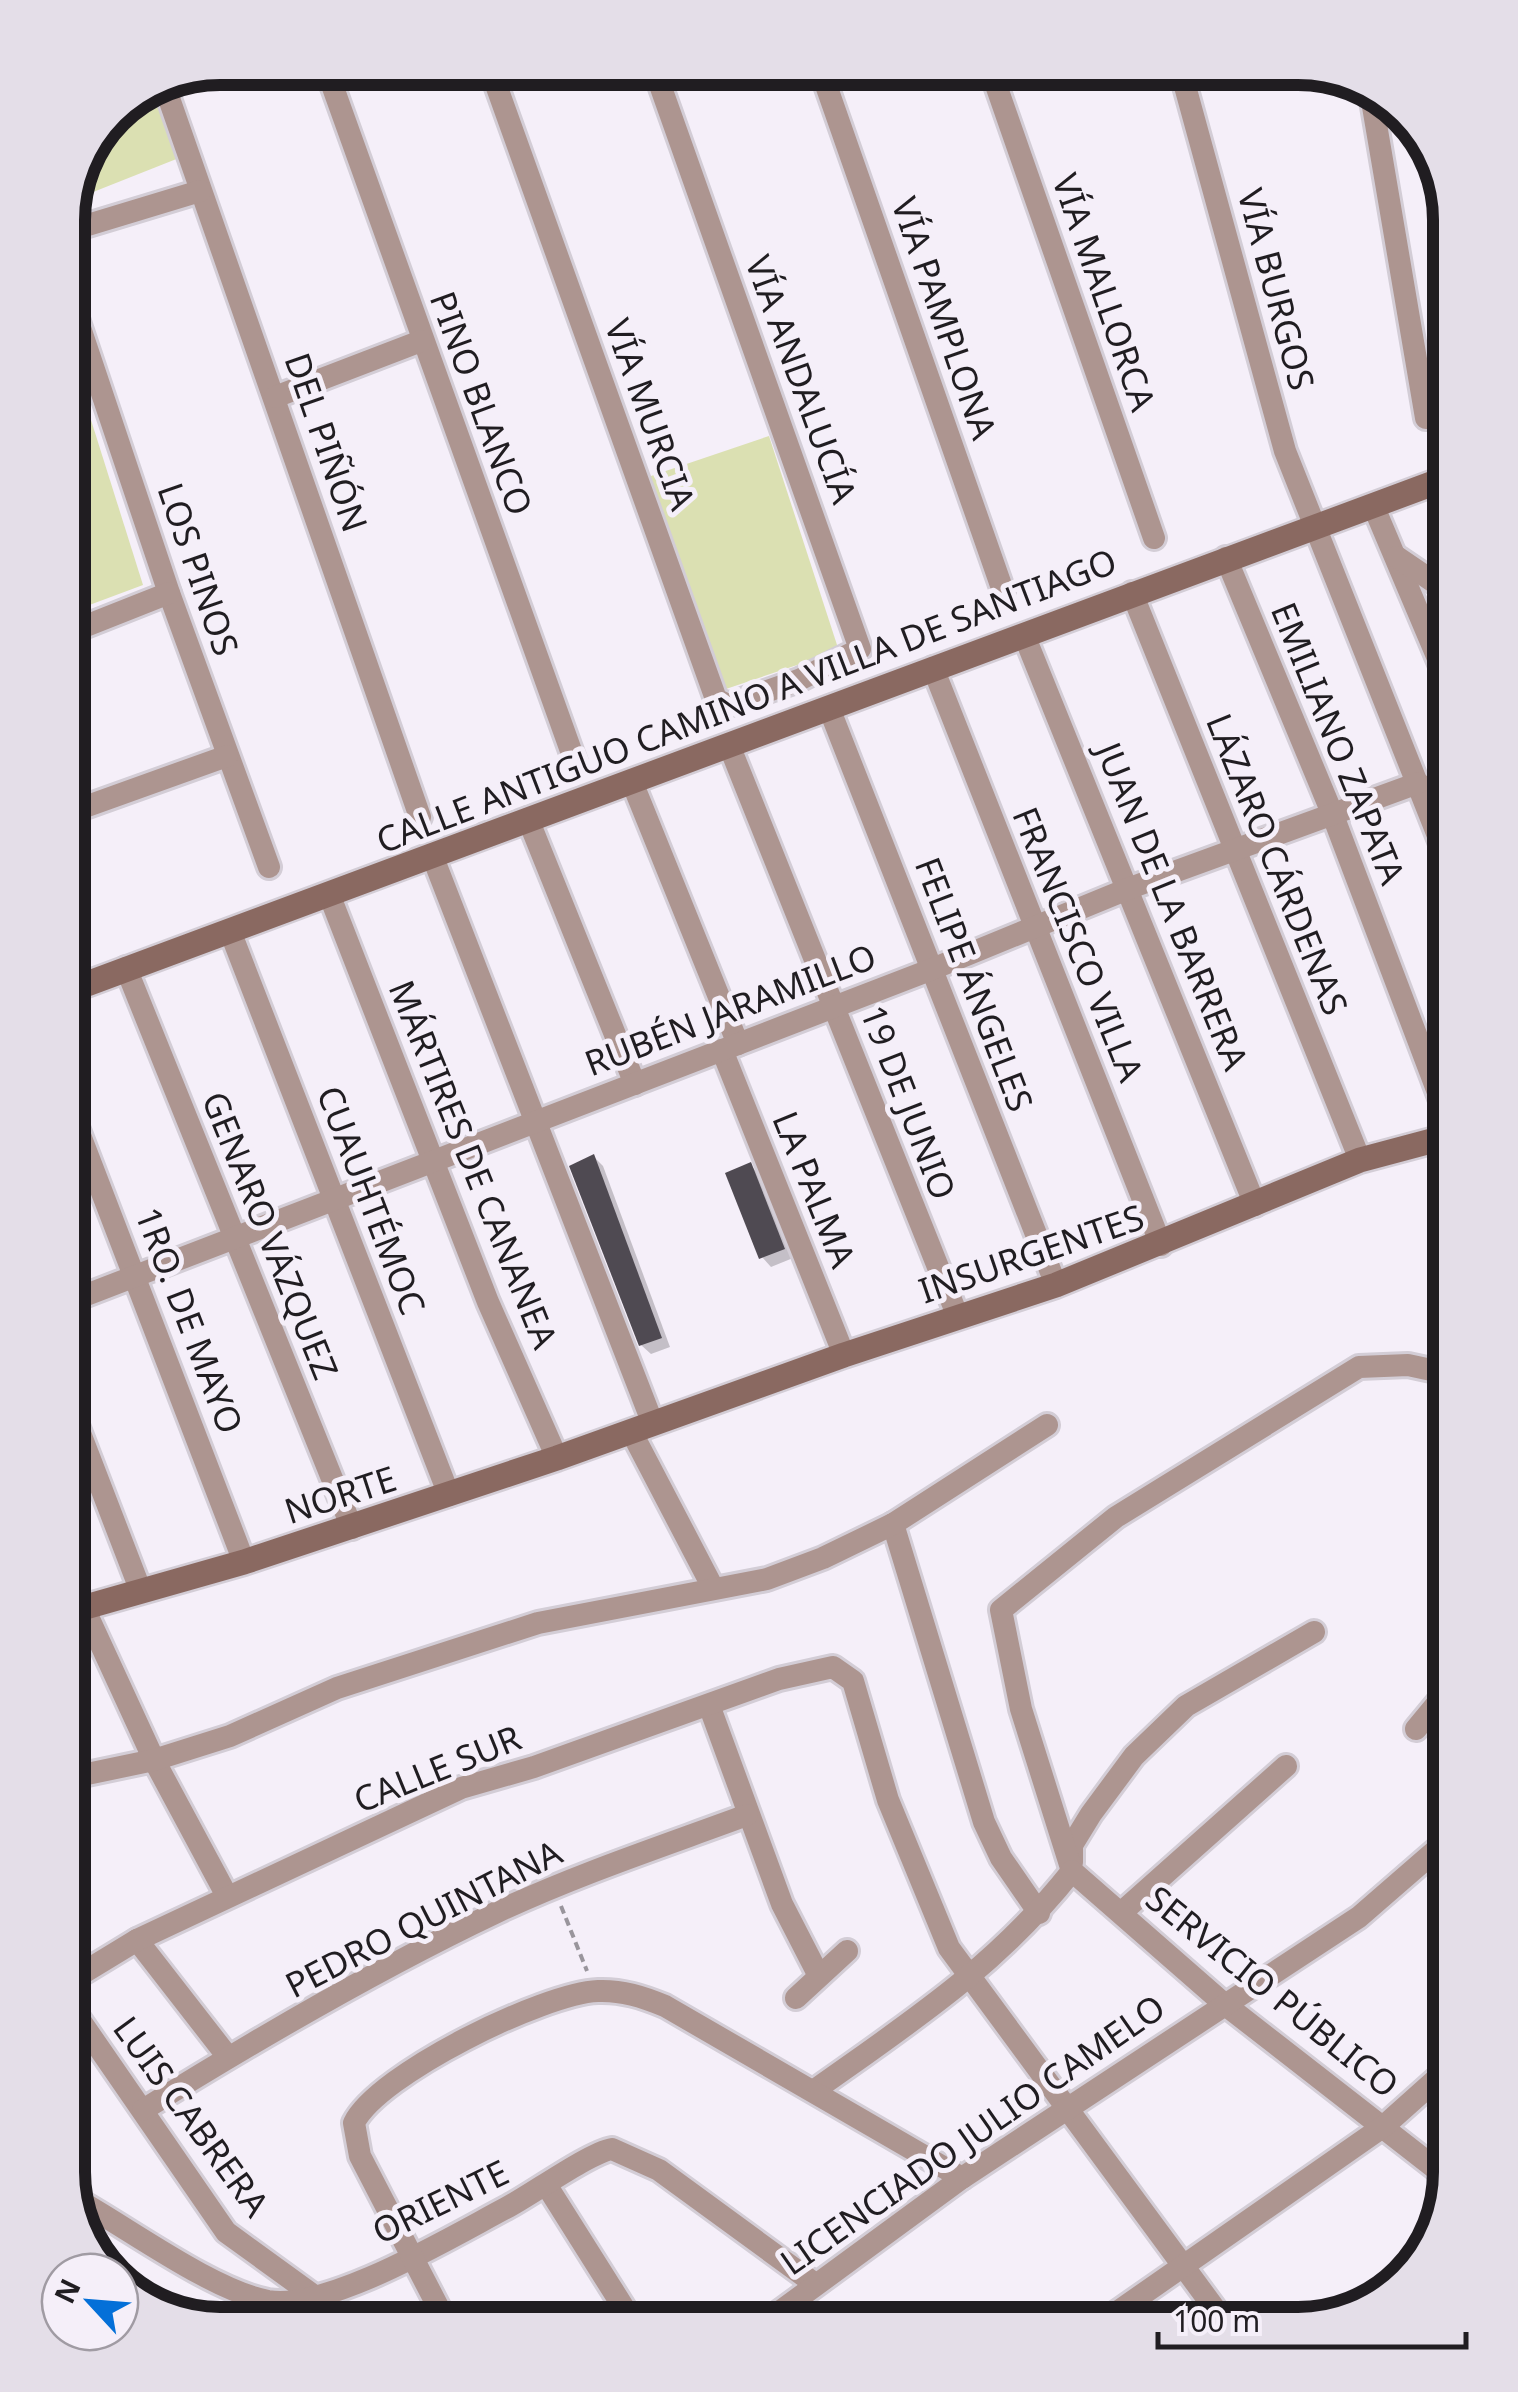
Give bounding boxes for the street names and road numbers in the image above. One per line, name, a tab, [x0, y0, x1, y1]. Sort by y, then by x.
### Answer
street label: VÍA MALLORCA	[1042, 167, 1168, 417]
street label: VÍA BURGOS	[1228, 183, 1326, 395]
street label: VÍA PAMPLONA	[882, 191, 1009, 446]
street label: VÍA ANDALUCÍA	[735, 249, 869, 510]
street label: PINO BLANCO	[420, 285, 544, 521]
street label: VÍA MURCIA	[595, 312, 707, 516]
street label: DEL PIÑÓN	[274, 346, 380, 538]
street label: LOS PINOS	[148, 476, 250, 662]
street label: CALLE ANTIGUO CAMINO A VILLA DE SANTIAGO	[369, 537, 1123, 863]
street label: EMILIANO ZAPATA	[1261, 595, 1417, 891]
street label: LÁZARO CÁRDENAS	[1196, 706, 1360, 1022]
street label: JUAN DE LA BARRERA	[1085, 733, 1260, 1077]
street label: FRANCISCO VILLA	[1003, 800, 1156, 1089]
street label: FELIPE ÁNGELES	[905, 850, 1045, 1118]
street label: RUBÉN JARAMILLO	[578, 932, 882, 1086]
street label: MÁRTIRES DE CANANEA	[379, 973, 570, 1355]
street label: 19 DE JUNIO	[850, 998, 968, 1206]
street label: CUAUHTÉMOC	[307, 1079, 437, 1321]
street label: GENARO VÁZQUEZ	[192, 1084, 350, 1386]
street label: LA PALMA	[762, 1104, 868, 1274]
street label: INSURGENTES	[912, 1193, 1150, 1313]
street label: 1RO. DE MAYO	[125, 1200, 255, 1440]
street label: NORTE	[278, 1454, 402, 1534]
street label: CALLE SUR	[346, 1713, 528, 1823]
street label: PEDRO QUINTANA	[277, 1828, 570, 2008]
street label: SERVICIO PÚBLICO	[1137, 1874, 1409, 2108]
street label: LICENCIADO JULIO CAMELO	[770, 1983, 1174, 2285]
street label: LUIS CABRERA	[104, 2007, 281, 2226]
street label: ORIENTE	[364, 2148, 516, 2254]

